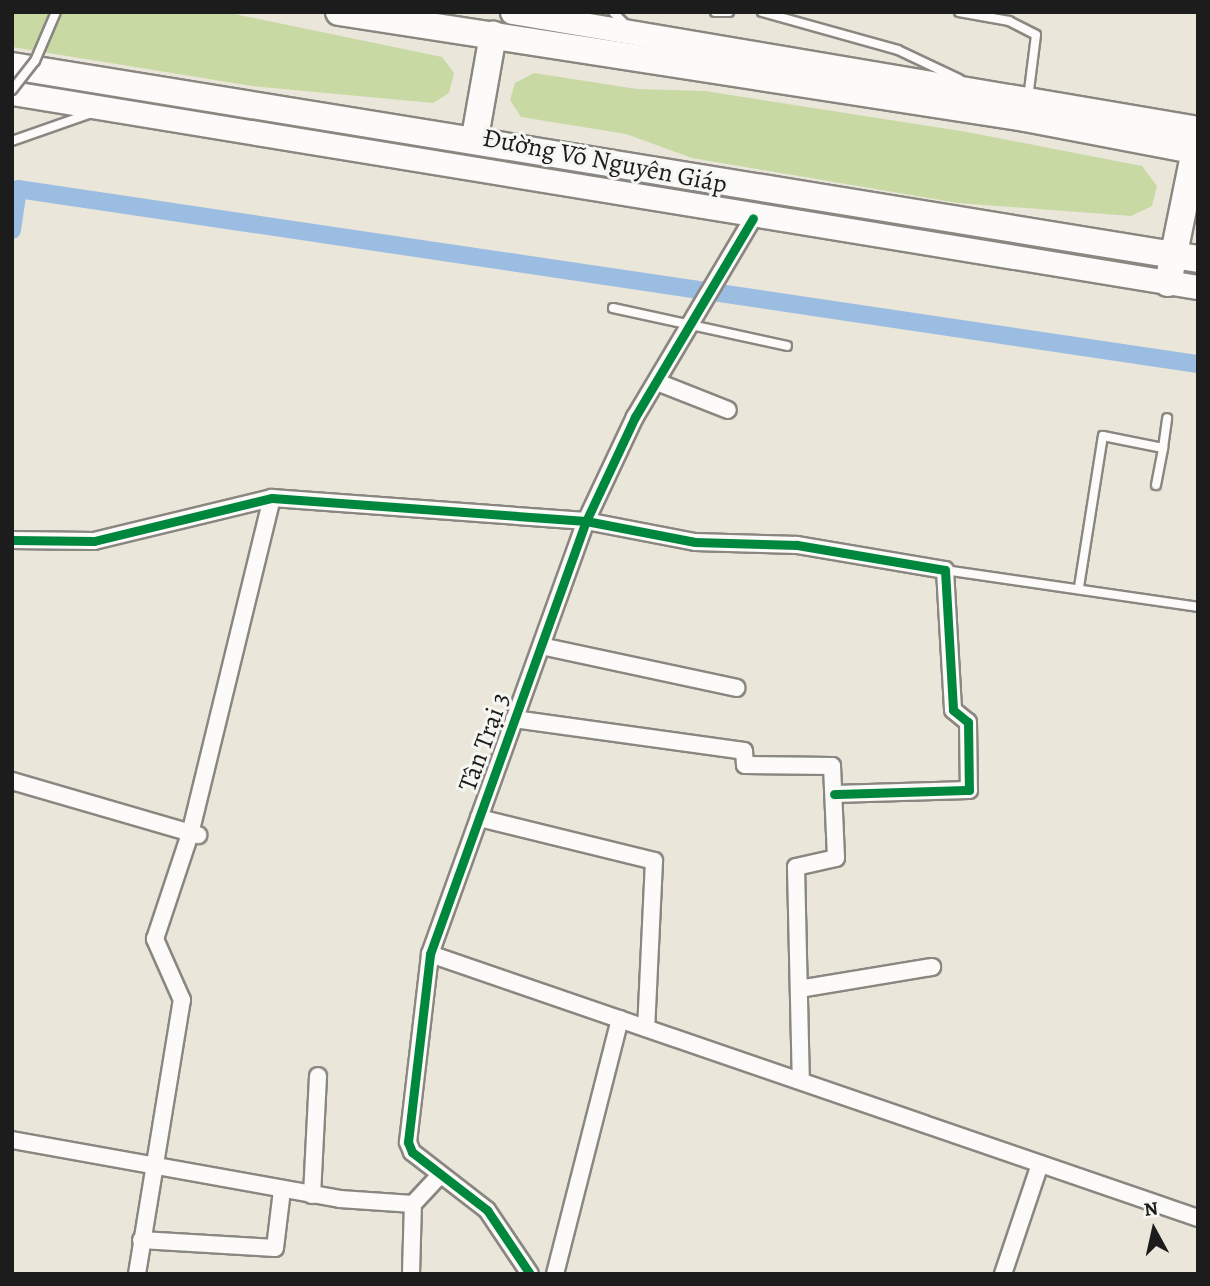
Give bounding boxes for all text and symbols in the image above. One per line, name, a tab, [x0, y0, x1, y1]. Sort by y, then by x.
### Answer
street label: Đường Võ Nguyên Giáp	[480, 122, 730, 200]
street label: Tân Trại 3	[452, 688, 516, 796]
north arrow	[1119, 1195, 1189, 1265]
text: N	[1142, 1195, 1160, 1223]

